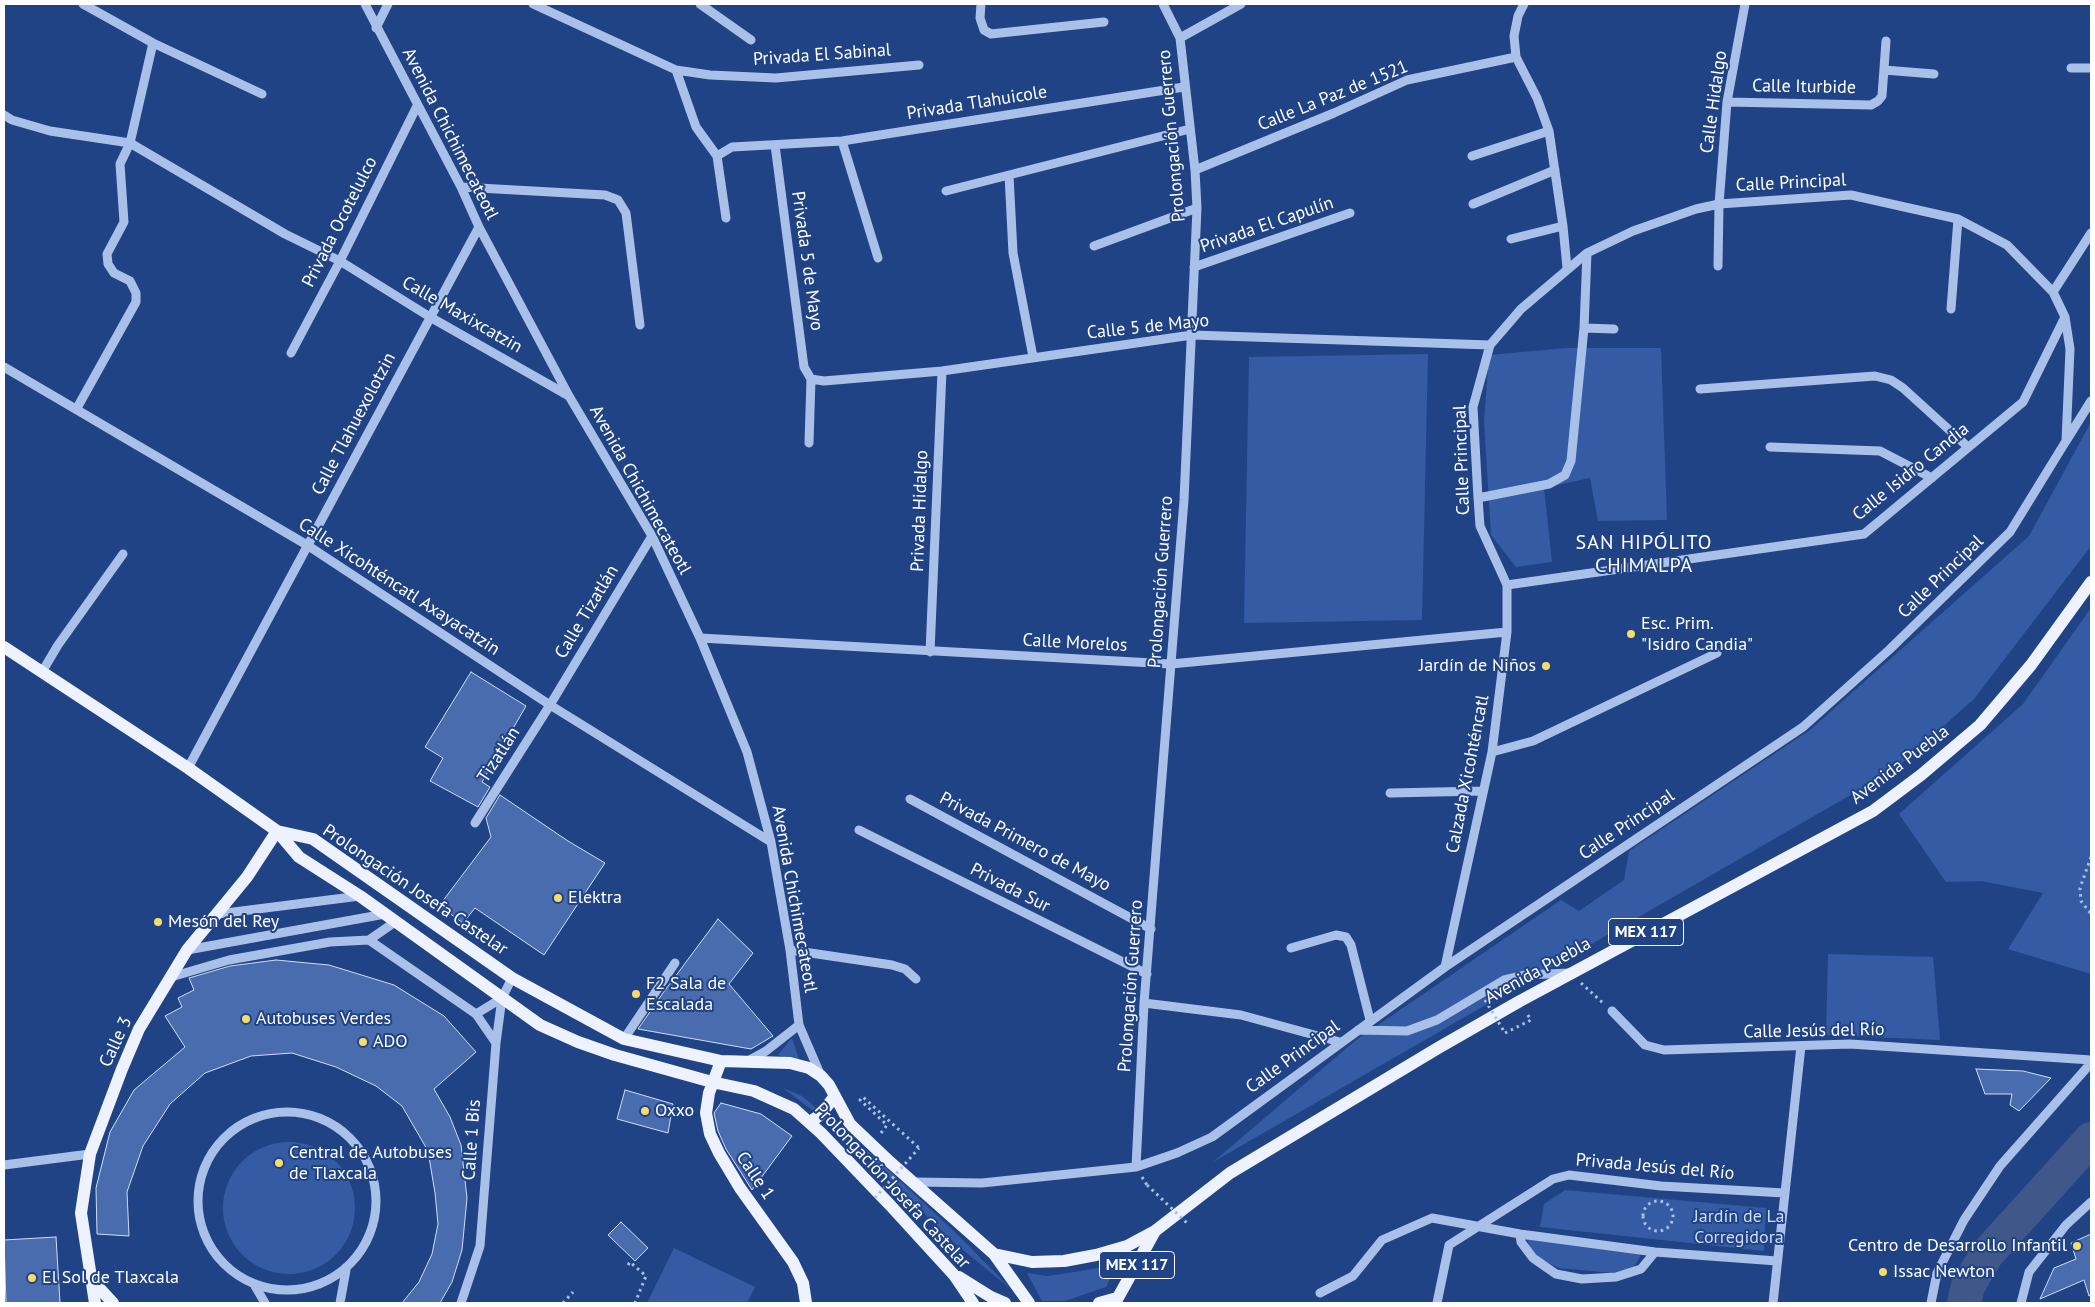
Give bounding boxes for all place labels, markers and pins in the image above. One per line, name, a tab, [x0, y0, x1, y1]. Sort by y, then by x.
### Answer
place label: Esc. Prim. "Isidro Candia"	[1641, 613, 1753, 656]
marker: Esc. Prim. "Isidro Candia"	[1625, 628, 1637, 640]
place label: Jardín de Niños	[1419, 655, 1536, 677]
marker: Jardín de Niños	[1540, 660, 1552, 672]
place label: Elektra	[568, 887, 622, 909]
marker: Elektra	[552, 892, 564, 904]
place label: Mesón del Rey	[168, 911, 279, 933]
marker: Mesón del Rey	[152, 916, 164, 928]
place label: F2 Sala de Escalada	[646, 973, 726, 1016]
marker: F2 Sala de Escalada	[630, 988, 642, 1000]
place label: Autobuses Verdes	[256, 1008, 391, 1030]
marker: Autobuses Verdes	[240, 1013, 252, 1025]
place label: ADO	[373, 1031, 408, 1053]
marker: ADO	[357, 1036, 369, 1048]
place label: Oxxo	[655, 1100, 694, 1122]
marker: Oxxo	[639, 1105, 651, 1117]
place label: Central de Autobuses de Tlaxcala	[289, 1142, 452, 1184]
marker: Central de Autobuses de Tlaxcala	[273, 1157, 285, 1169]
place label: Centro de Desarrollo Infantil	[1848, 1235, 2067, 1257]
marker: Centro de Desarrollo Infantil	[2071, 1240, 2083, 1252]
place label: Issac Newton	[1893, 1261, 1995, 1283]
marker: Issac Newton	[1877, 1266, 1889, 1278]
place label: El Sol de Tlaxcala	[42, 1267, 179, 1289]
marker: El Sol de Tlaxcala	[26, 1272, 38, 1284]

